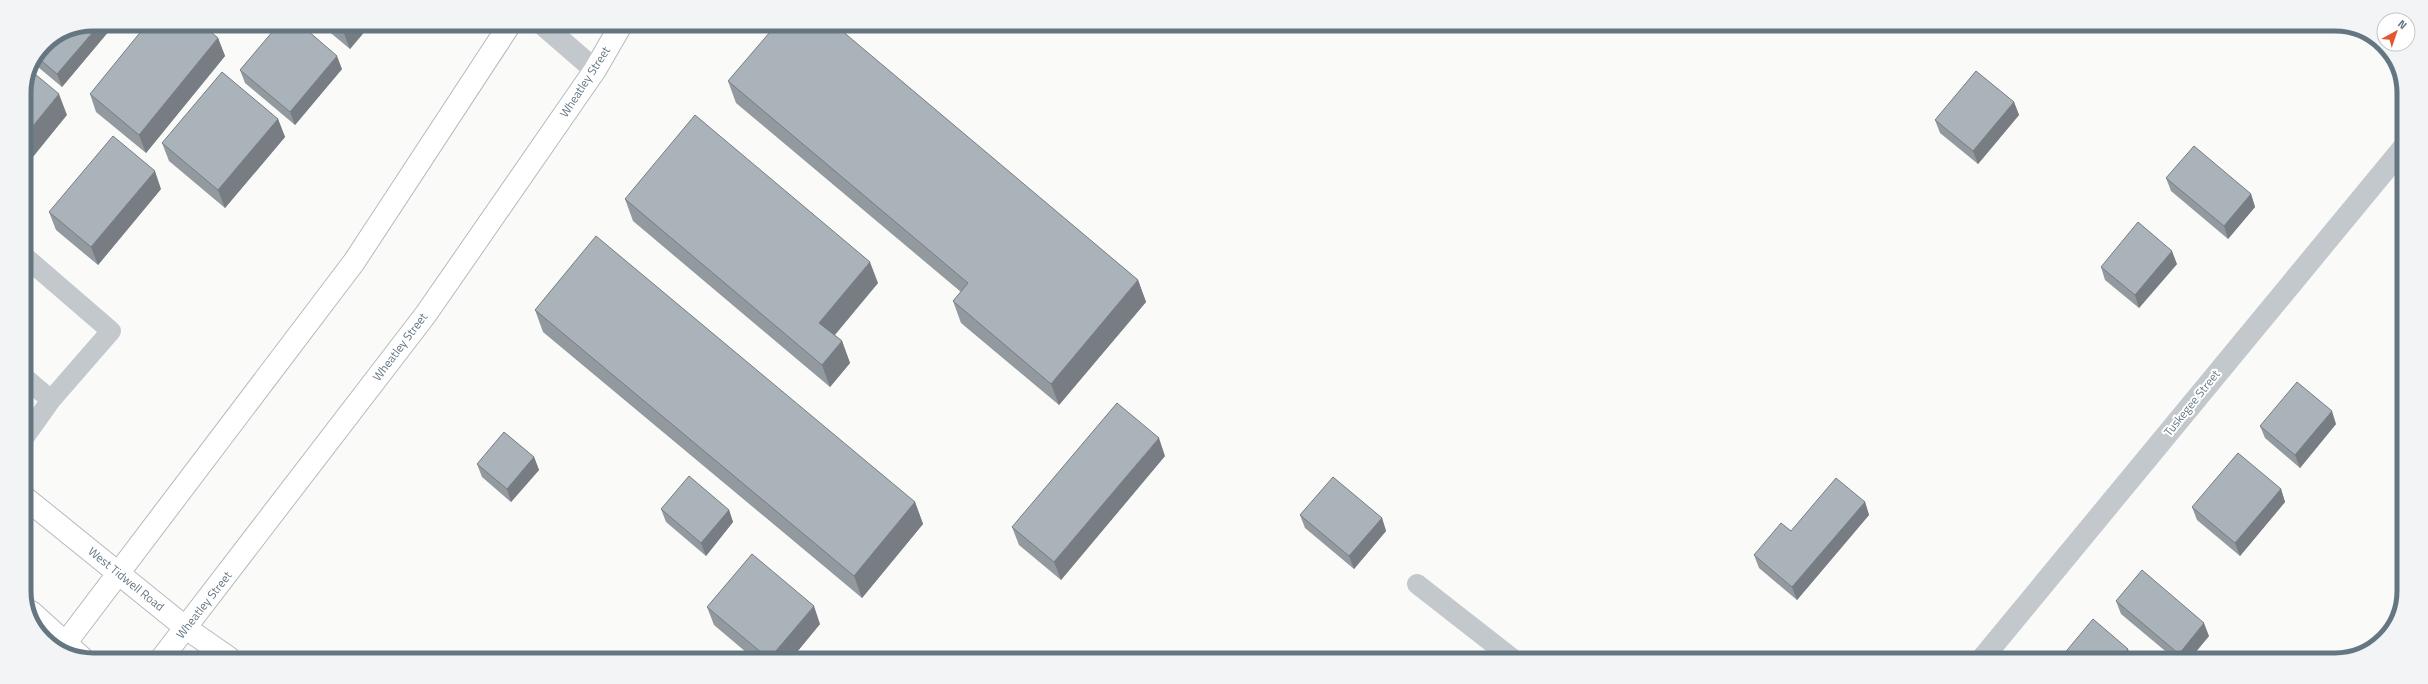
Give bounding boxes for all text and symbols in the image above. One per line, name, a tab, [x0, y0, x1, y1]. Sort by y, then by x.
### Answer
north arrow	[2376, 12, 2416, 52]
text: N	[2394, 16, 2410, 33]
street label: Wheatley Street	[554, 42, 615, 121]
street label: Wheatley Street	[367, 308, 432, 385]
street label: Tuskegee Street	[2159, 365, 2225, 440]
street label: West Tidwell Road	[84, 542, 169, 615]
street label: Wheatley Street	[171, 566, 237, 643]

